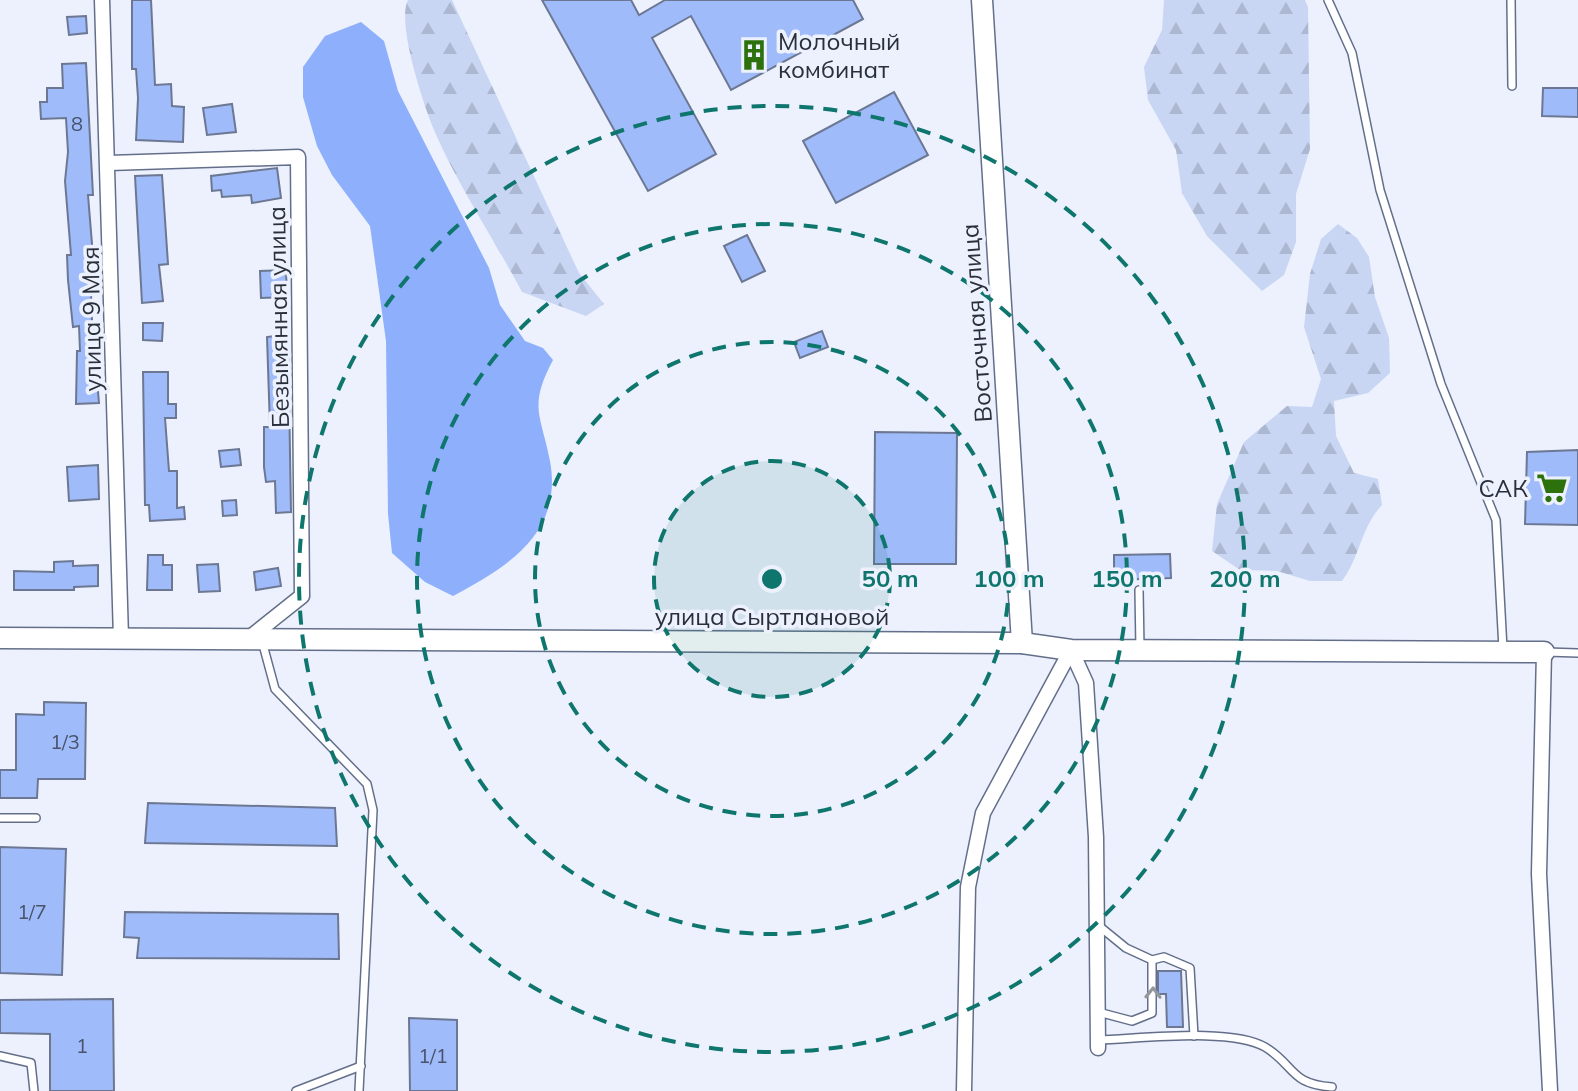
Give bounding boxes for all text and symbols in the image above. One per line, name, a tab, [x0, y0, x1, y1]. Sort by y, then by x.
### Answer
place label: Молочный комбинат	[778, 26, 900, 84]
building icon: Молочный комбинат	[737, 38, 771, 72]
house number: 8	[71, 111, 83, 136]
street label: Безымянная улица	[261, 206, 295, 428]
street label: Восточная улица	[954, 223, 998, 423]
street label: улица 9 Мая	[75, 246, 107, 392]
supermarket icon: САК	[1535, 471, 1569, 505]
place label: САК	[1479, 473, 1528, 503]
text: 50 m	[862, 563, 918, 593]
text: 100 m	[973, 563, 1045, 593]
text: 150 m	[1091, 563, 1163, 593]
text: 200 m	[1209, 563, 1281, 593]
centre of rings	[758, 565, 786, 593]
street label: улица Сыртлановой	[655, 601, 889, 631]
house number: 1/3	[50, 729, 80, 754]
house number: 1/7	[17, 899, 47, 924]
one-way arrow	[1144, 986, 1161, 999]
house number: 1	[76, 1033, 88, 1058]
house number: 1/1	[418, 1043, 448, 1068]

